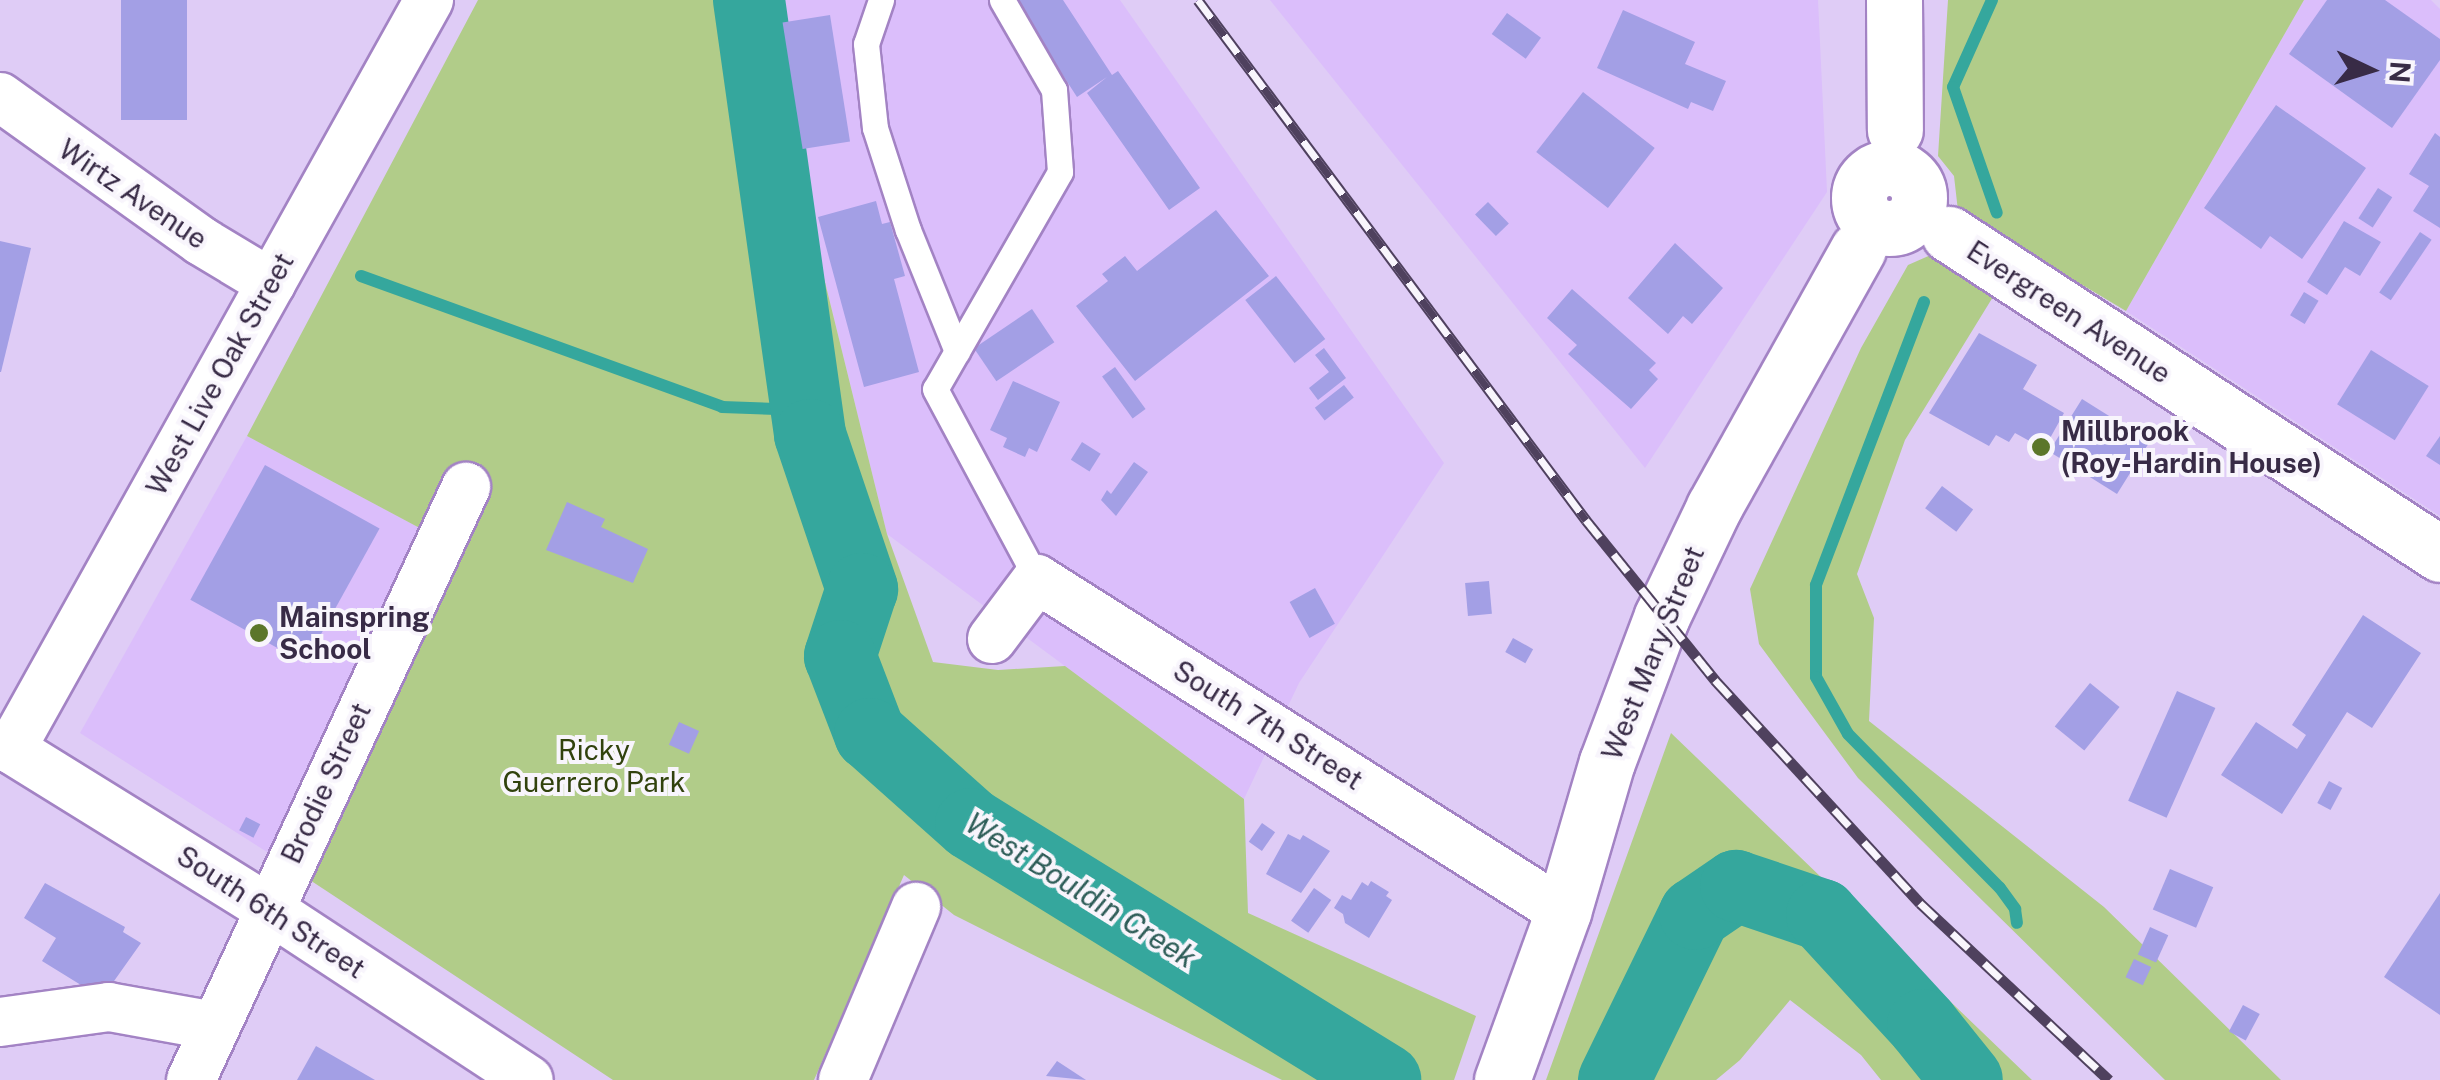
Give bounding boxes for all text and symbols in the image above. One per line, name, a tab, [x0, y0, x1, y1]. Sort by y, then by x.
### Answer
north arrow	[2320, 20, 2420, 120]
text: N	[2383, 60, 2418, 84]
street label: Wirtz Avenue	[52, 132, 214, 256]
street label: Evergreen Avenue	[1961, 234, 2177, 390]
street label: West Live Oak Street	[139, 247, 301, 501]
place label: Millbrook (Roy-Hardin House)	[2061, 414, 2322, 480]
marker: Millbrook (Roy-Hardin House)	[2030, 436, 2052, 458]
street label: West Mary Street	[1595, 541, 1711, 765]
place label: Mainspring School	[279, 600, 430, 666]
marker: Mainspring School	[248, 622, 270, 644]
street label: South 7th Street	[1167, 653, 1369, 797]
street label: Brodie Street	[274, 697, 378, 869]
park label: Ricky Guerrero Park	[502, 733, 686, 799]
water label: West Bouldin Creek	[959, 805, 1203, 975]
street label: South 6th Street	[171, 839, 371, 985]

